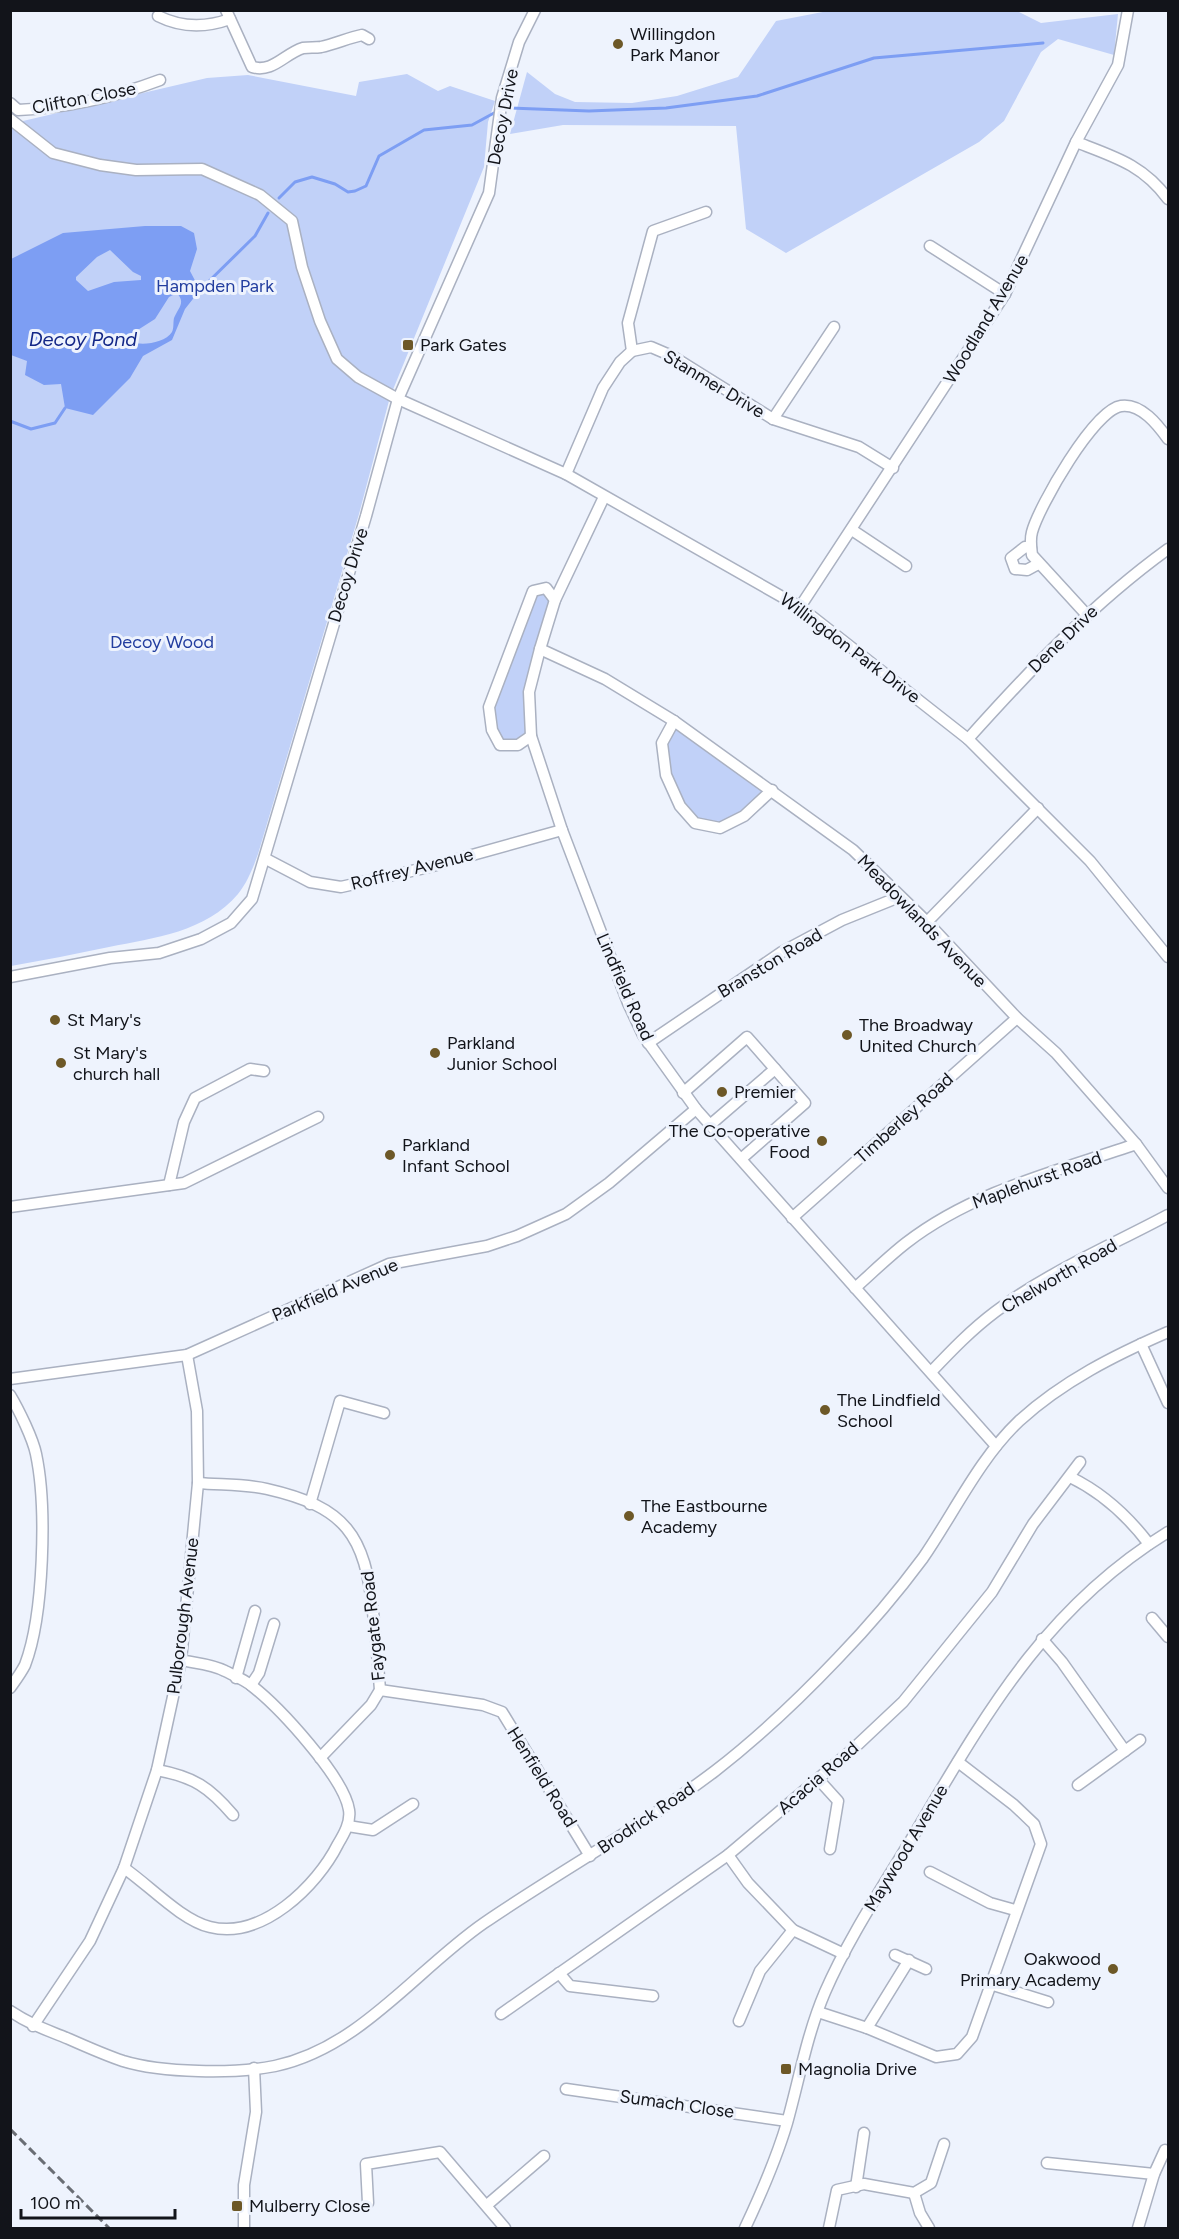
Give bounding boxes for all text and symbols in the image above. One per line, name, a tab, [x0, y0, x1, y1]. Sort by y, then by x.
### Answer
place label: Willingdon Park Manor	[630, 23, 720, 66]
marker: Willingdon Park Manor	[611, 37, 625, 51]
street label: Decoy Drive	[483, 67, 523, 167]
street label: Clifton Close	[30, 77, 138, 119]
street label: Woodland Avenue	[939, 250, 1033, 388]
park label: Hampden Park	[156, 275, 274, 297]
water label: Decoy Pond	[29, 327, 137, 351]
place label: Park Gates	[420, 334, 507, 356]
marker: Park Gates	[401, 338, 415, 352]
street label: Stanmer Drive	[659, 345, 769, 423]
street label: Decoy Drive	[323, 525, 373, 625]
street label: Willingdon Park Drive	[776, 588, 925, 708]
street label: Dene Drive	[1024, 600, 1102, 678]
park label: Decoy Wood	[110, 631, 214, 653]
street label: Roffrey Avenue	[348, 843, 476, 895]
street label: Meadowlands Avenue	[853, 850, 991, 992]
street label: Branston Road	[714, 923, 826, 1003]
street label: Lindfield Road	[592, 930, 658, 1044]
place label: St Mary's	[67, 1009, 141, 1031]
marker: St Mary's	[48, 1013, 62, 1027]
place label: The Broadway United Church	[859, 1014, 976, 1057]
marker: The Broadway United Church	[840, 1028, 854, 1042]
place label: Parkland Junior School	[447, 1032, 557, 1075]
place label: St Mary's church hall	[73, 1042, 160, 1085]
marker: Parkland Junior School	[428, 1046, 442, 1060]
marker: St Mary's church hall	[54, 1056, 68, 1070]
street label: Timberley Road	[850, 1068, 958, 1168]
place label: Premier	[734, 1081, 796, 1103]
marker: Premier	[715, 1085, 729, 1099]
place label: The Co-operative Food	[669, 1120, 810, 1163]
place label: Parkland Infant School	[402, 1134, 510, 1177]
marker: The Co-operative Food	[815, 1134, 829, 1148]
street label: Maplehurst Road	[969, 1146, 1105, 1214]
marker: Parkland Infant School	[383, 1148, 397, 1162]
street label: Chelworth Road	[997, 1234, 1121, 1318]
street label: Parkfield Avenue	[269, 1253, 401, 1326]
place label: The Lindfield School	[837, 1389, 941, 1432]
marker: The Lindfield School	[818, 1403, 832, 1417]
place label: The Eastbourne Academy	[641, 1495, 767, 1538]
marker: The Eastbourne Academy	[622, 1509, 636, 1523]
street label: Pulborough Avenue	[162, 1536, 204, 1696]
street label: Faygate Road	[356, 1570, 390, 1682]
street label: Henfield Road	[502, 1723, 582, 1831]
street label: Acacia Road	[773, 1737, 863, 1819]
street label: Brodrick Road	[593, 1777, 699, 1859]
street label: Maywood Avenue	[859, 1780, 953, 1916]
place label: Oakwood Primary Academy	[960, 1948, 1102, 1991]
marker: Oakwood Primary Academy	[1106, 1962, 1120, 1976]
place label: Magnolia Drive	[798, 2058, 917, 2080]
marker: Magnolia Drive	[779, 2062, 793, 2076]
street label: Sumach Close	[618, 2085, 736, 2123]
scale bar	[21, 2182, 176, 2220]
text: 100 m	[30, 2192, 80, 2214]
place label: Mulberry Close	[249, 2195, 370, 2217]
marker: Mulberry Close	[230, 2199, 244, 2213]

